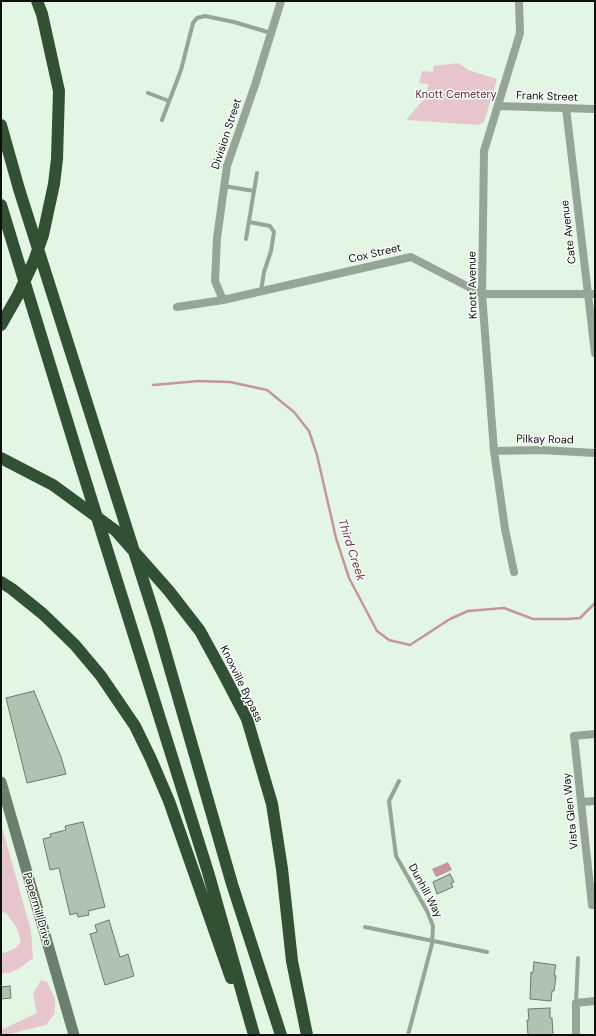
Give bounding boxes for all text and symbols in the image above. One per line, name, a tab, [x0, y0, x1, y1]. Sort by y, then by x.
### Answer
park label: Knott Cemetery	[415, 88, 497, 102]
street label: Frank Street	[516, 89, 578, 105]
street label: Division Street	[209, 97, 245, 171]
street label: Cate Avenue	[559, 199, 579, 265]
street label: Cox Street	[347, 242, 403, 266]
street label: Knott Avenue	[466, 251, 480, 319]
street label: Pilkay Road	[516, 433, 574, 447]
water label: Third Creek	[334, 517, 368, 583]
street label: Knoxville Bypass	[217, 644, 265, 724]
street label: Vista Glen Way	[560, 772, 582, 850]
street label: Dunhill Way	[405, 862, 445, 920]
street label: Papermill Drive	[20, 871, 54, 947]

